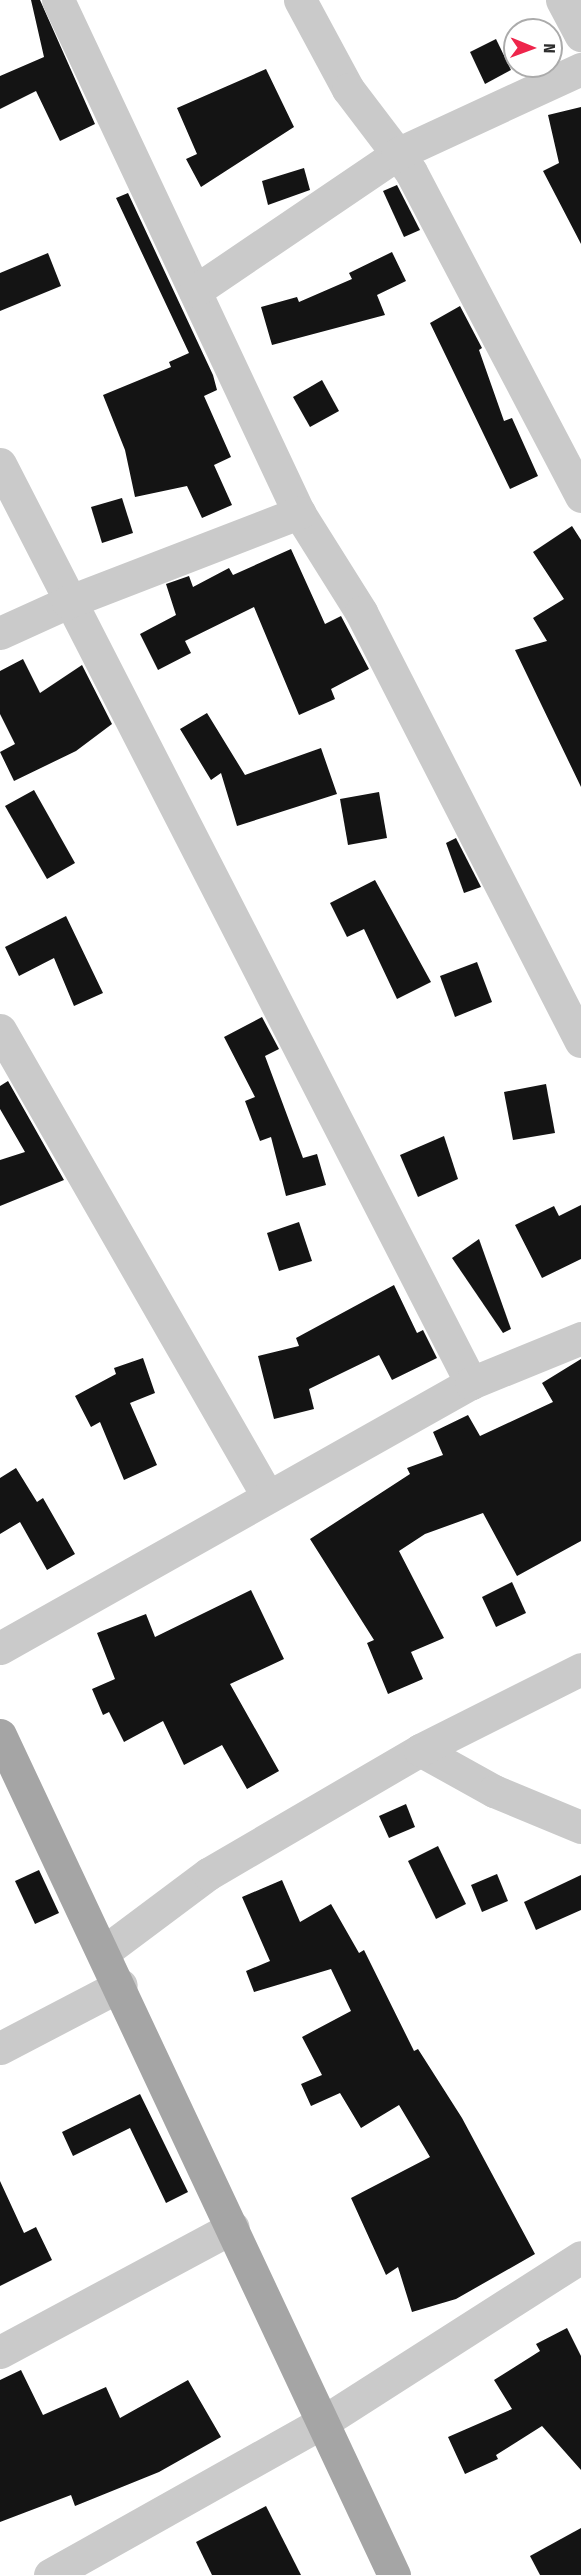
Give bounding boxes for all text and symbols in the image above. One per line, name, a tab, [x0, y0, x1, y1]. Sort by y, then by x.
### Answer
north arrow	[503, 18, 563, 78]
text: N	[540, 43, 559, 53]

